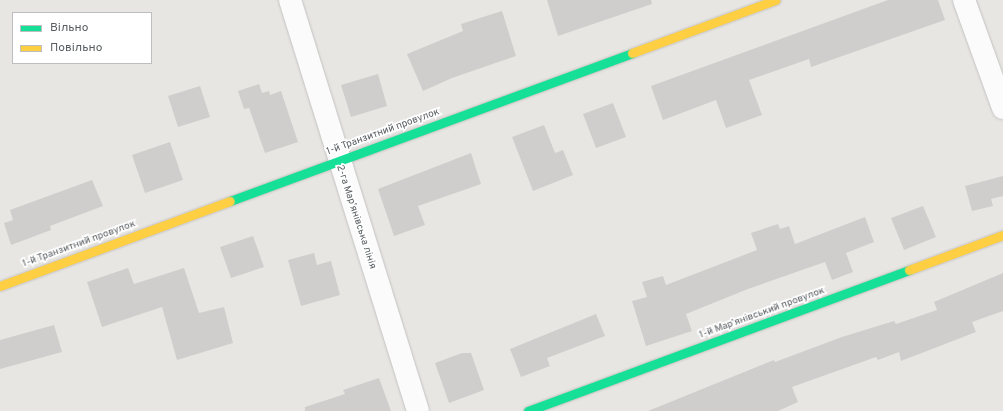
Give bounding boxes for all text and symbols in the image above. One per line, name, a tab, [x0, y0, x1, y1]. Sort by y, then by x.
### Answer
legend	[12, 12, 152, 64]
text: Вільно	[50, 20, 88, 36]
text: Повільно	[50, 40, 102, 56]
street label: 1-й Транзитний провулок	[325, 106, 441, 158]
street label: 2-га Марʼянівська лінія	[334, 163, 378, 271]
street label: 1-й Транзитний провулок	[21, 218, 137, 270]
street label: 1-й Марʼянівський провулок	[698, 285, 826, 341]

